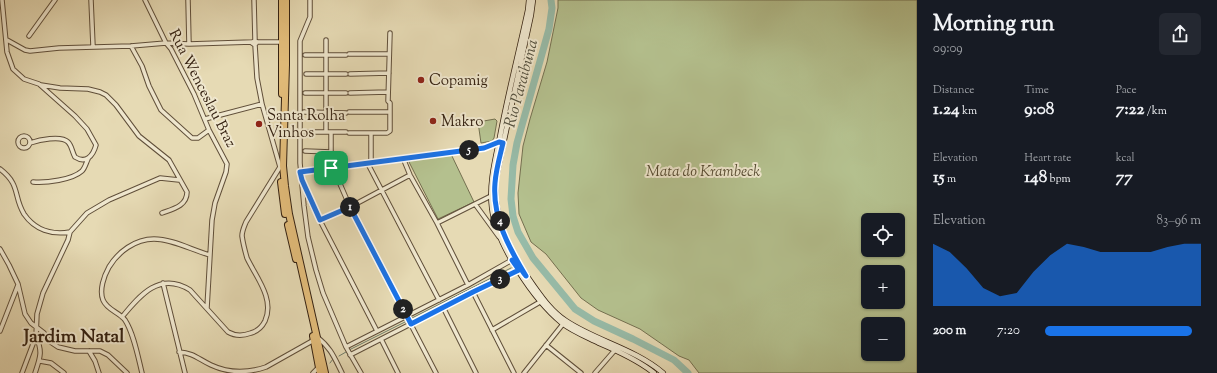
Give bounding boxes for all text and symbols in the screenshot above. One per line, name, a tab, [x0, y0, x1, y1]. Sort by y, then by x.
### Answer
text: Morning run	[933, 9, 1055, 41]
button: share	[1159, 13, 1201, 55]
street label: Rua Wenceslau Braz	[163, 26, 241, 152]
water label: Rio Paraibuna	[500, 37, 545, 130]
text: 09:09	[933, 40, 963, 58]
place label: Copamig	[429, 71, 488, 92]
marker: Copamig	[416, 75, 426, 85]
text: Distance	[933, 82, 974, 98]
text: Time	[1024, 82, 1049, 98]
text: Pace	[1116, 82, 1137, 98]
text: 1.24	[933, 98, 960, 122]
text: 9:08	[1024, 98, 1054, 122]
text: 7:22	[1116, 98, 1145, 122]
text: km	[960, 103, 977, 119]
text: /km	[1145, 103, 1167, 119]
place label: Santa Rolha Vinhos	[267, 106, 345, 144]
place label: Makro	[441, 112, 483, 133]
marker: Makro	[428, 116, 438, 126]
marker: Santa Rolha Vinhos	[254, 119, 264, 129]
pin: 5	[459, 140, 479, 160]
text: 5	[467, 142, 471, 158]
text: Elevation	[933, 150, 978, 166]
text: Heart rate	[1024, 150, 1071, 166]
text: kcal	[1116, 150, 1135, 166]
pin	[314, 151, 348, 185]
icon: arrive	[320, 157, 342, 179]
park label: Mata do Krambeck	[646, 162, 760, 183]
text: 15	[933, 166, 945, 190]
text: 148	[1024, 166, 1047, 190]
text: 77	[1116, 166, 1133, 190]
text: m	[945, 171, 956, 187]
text: bpm	[1047, 171, 1071, 187]
pin: 1	[340, 197, 360, 217]
text: 1	[348, 199, 352, 215]
pin: 4	[490, 211, 510, 231]
text: Elevation	[933, 212, 986, 230]
text: 83–96 m	[1157, 212, 1201, 230]
text: 4	[497, 213, 503, 229]
map controls	[861, 213, 905, 361]
button: locate	[861, 213, 905, 257]
button: +	[861, 265, 905, 309]
pin: 3	[490, 269, 510, 289]
text: 3	[498, 271, 502, 287]
pin: 2	[393, 299, 413, 319]
text: 2	[400, 301, 406, 317]
button: −	[861, 317, 905, 361]
text: 200 m	[933, 322, 966, 340]
text: 7:20	[997, 322, 1020, 340]
district label: Jardim Natal	[21, 324, 125, 351]

